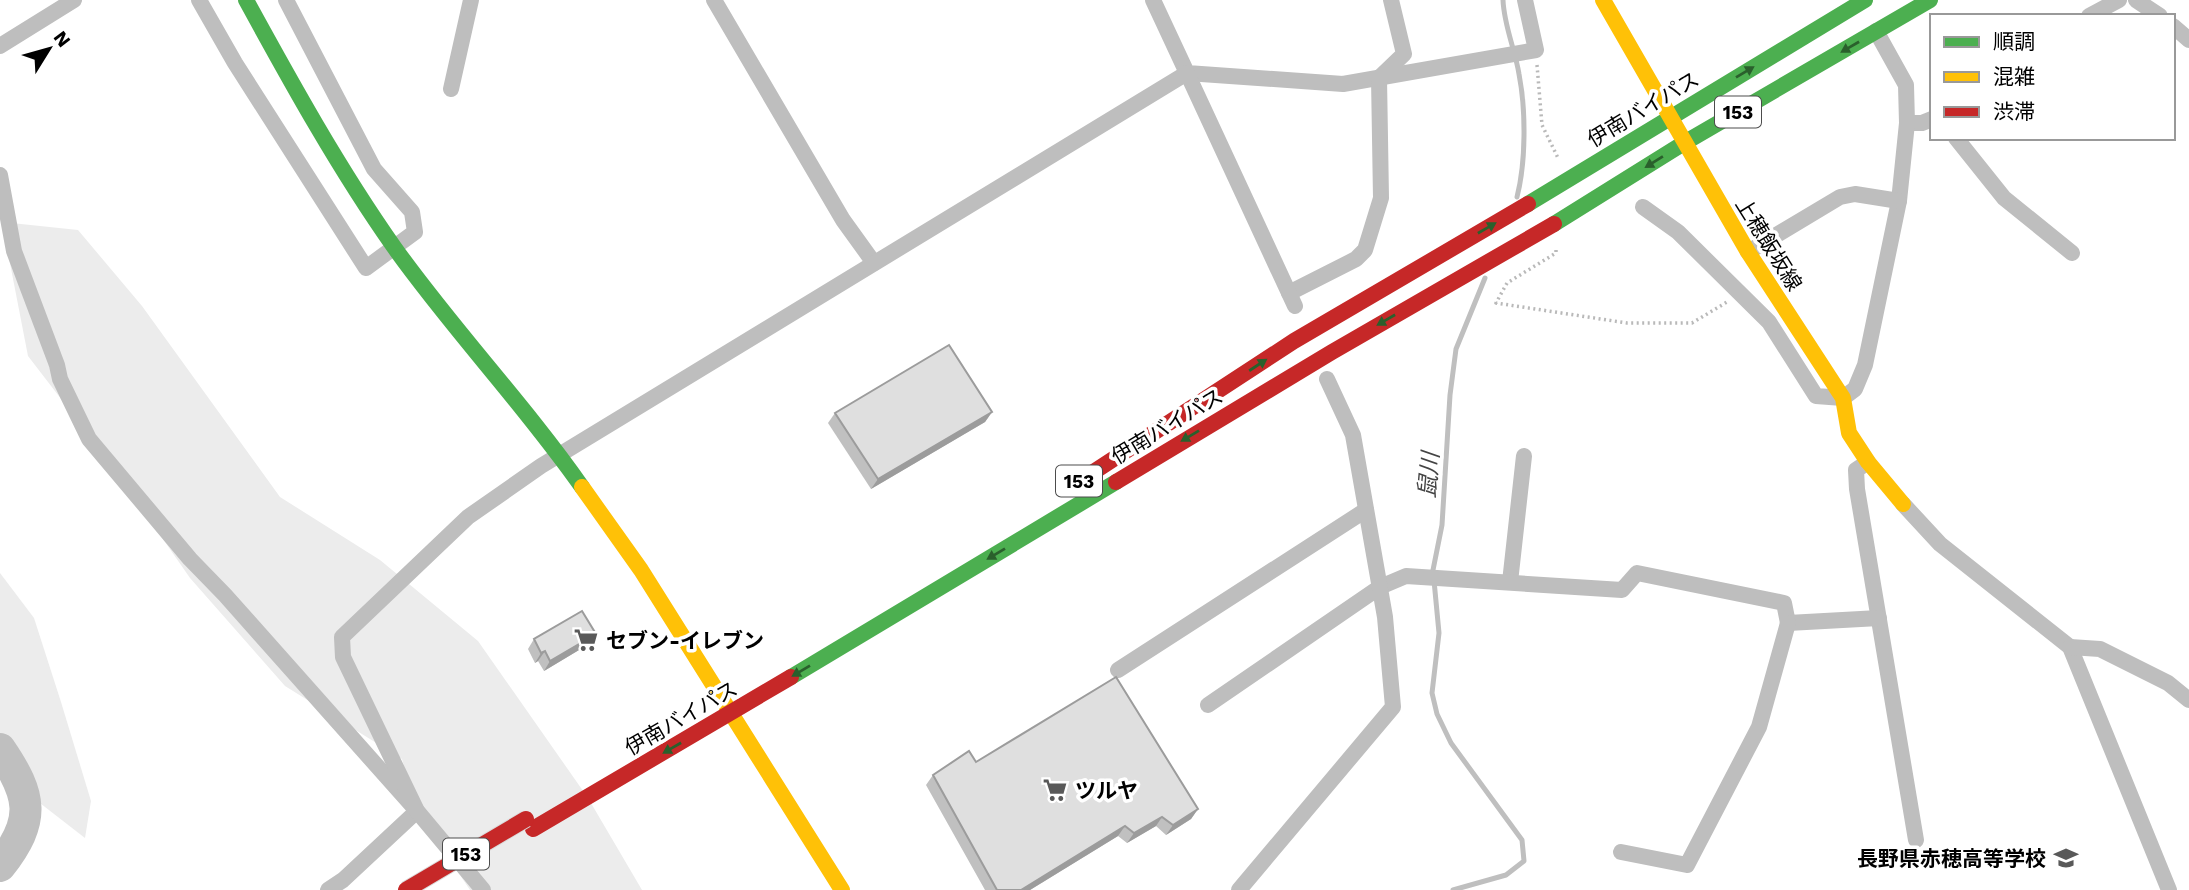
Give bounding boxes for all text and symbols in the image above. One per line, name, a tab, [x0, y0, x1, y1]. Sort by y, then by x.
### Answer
north arrow	[14, 14, 84, 84]
legend	[1930, 14, 2175, 140]
text: N	[49, 27, 76, 52]
text: 順調	[1993, 29, 2035, 54]
one-way arrow	[1840, 40, 1859, 53]
text: 混雑	[1993, 64, 2035, 89]
one-way arrow	[1736, 65, 1755, 78]
street label: 伊南バイパス	[1583, 66, 1703, 152]
road number: 153	[1715, 96, 1761, 128]
text: 渋滞	[1993, 99, 2035, 124]
one-way arrow	[1644, 155, 1663, 168]
street label: 上穂飯坂線	[1731, 193, 1807, 295]
one-way arrow	[1478, 222, 1497, 234]
one-way arrow	[1377, 314, 1396, 326]
one-way arrow	[1248, 358, 1268, 371]
street label: 伊南バイパス	[1107, 383, 1227, 469]
one-way arrow	[1181, 430, 1200, 442]
water label: 鼠川	[1414, 448, 1445, 499]
road number: 153	[1056, 466, 1102, 496]
one-way arrow	[986, 547, 1005, 560]
supermarket icon: セブン-イレブン	[572, 626, 600, 654]
place label: セブン-イレブン	[606, 628, 764, 653]
one-way arrow	[791, 665, 810, 678]
street label: 伊南バイパス	[620, 676, 742, 760]
one-way arrow	[663, 742, 682, 754]
supermarket icon: ツルヤ	[1041, 776, 1069, 804]
place label: ツルヤ	[1075, 778, 1138, 803]
road number: 153	[443, 838, 489, 870]
school or university icon: 長野県赤穂高等学校	[2052, 844, 2080, 872]
place label: 長野県赤穂高等学校	[1857, 846, 2046, 871]

